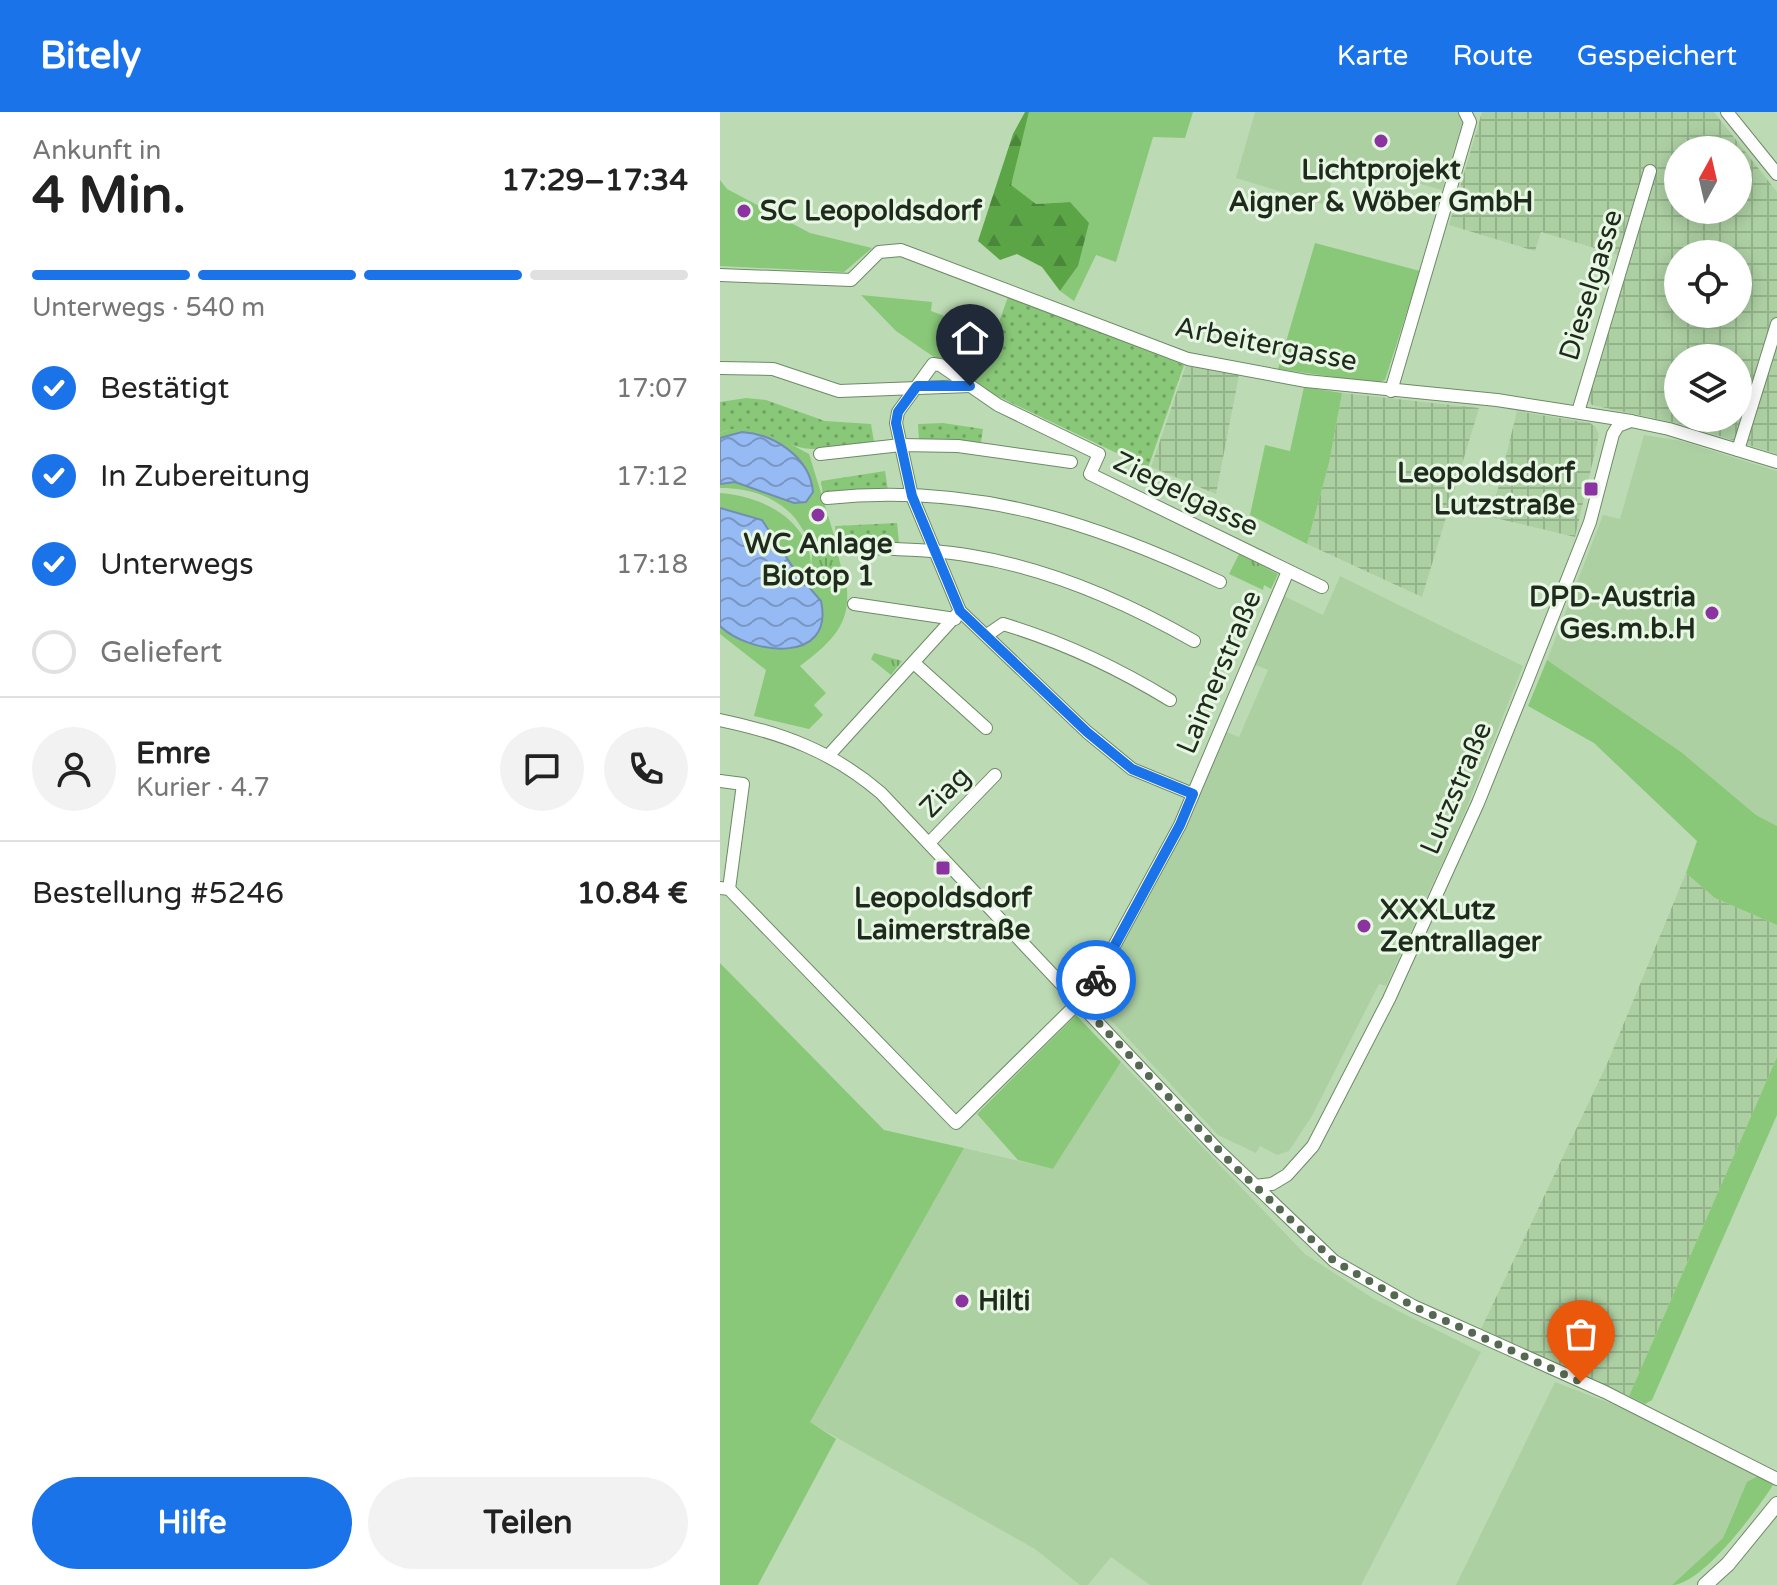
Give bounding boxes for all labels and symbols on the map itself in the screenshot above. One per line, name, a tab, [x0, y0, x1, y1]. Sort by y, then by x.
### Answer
marker: Lichtprojekt Aigner & Wöber GmbH	[1372, 132, 1390, 150]
north arrow	[1664, 136, 1752, 224]
place label: Lichtprojekt Aigner & Wöber GmbH	[1229, 153, 1533, 219]
place label: SC Leopoldsdorf	[760, 194, 983, 228]
marker: SC Leopoldsdorf	[735, 202, 753, 220]
street label: Dieselgasse	[1552, 205, 1630, 365]
pin	[936, 304, 1004, 386]
street label: Arbeitergasse	[1172, 310, 1360, 378]
street label: Ziegelgasse	[1108, 444, 1264, 544]
place label: Leopoldsdorf Lutzstraße	[1397, 456, 1576, 522]
marker: Leopoldsdorf Lutzstraße	[1582, 480, 1600, 498]
marker: WC Anlage Biotop 1	[809, 506, 827, 524]
place label: WC Anlage Biotop 1	[743, 527, 893, 593]
place label: DPD-Austria Ges.m.b.H	[1529, 580, 1696, 646]
street label: Laimerstraße	[1169, 585, 1269, 759]
marker: DPD-Austria Ges.m.b.H	[1703, 604, 1721, 622]
street label: Lutzstraße	[1413, 716, 1499, 860]
street label: Ziag	[913, 759, 977, 825]
marker: Leopoldsdorf Laimerstraße	[934, 859, 952, 877]
place label: Leopoldsdorf Laimerstraße	[854, 881, 1033, 947]
place label: XXXLutz Zentrallager	[1380, 893, 1543, 959]
marker: XXXLutz Zentrallager	[1355, 917, 1373, 935]
courier	[1056, 940, 1136, 1020]
place label: Hilti	[978, 1284, 1030, 1318]
marker: Hilti	[953, 1292, 971, 1310]
pin	[1547, 1300, 1615, 1382]

